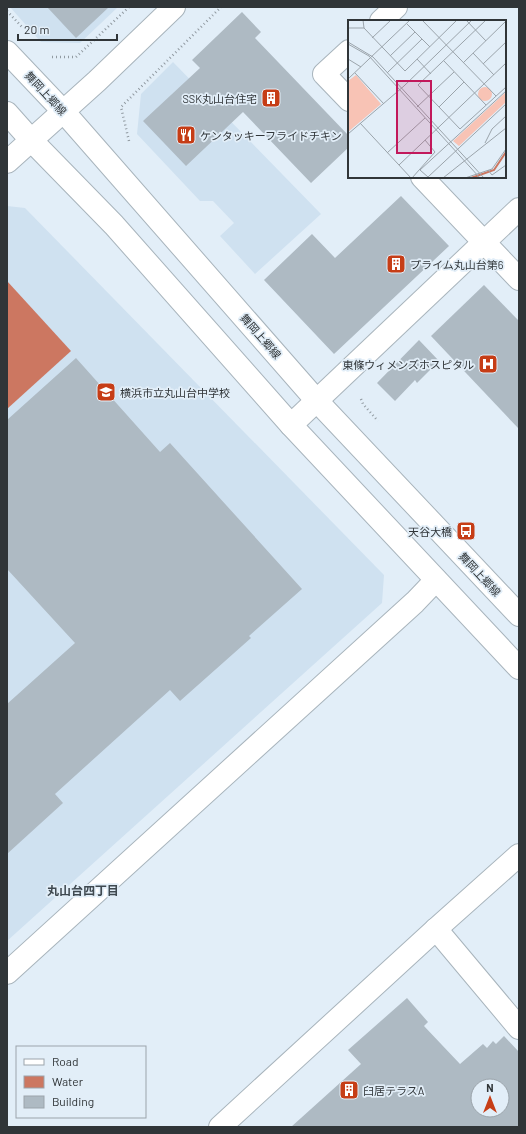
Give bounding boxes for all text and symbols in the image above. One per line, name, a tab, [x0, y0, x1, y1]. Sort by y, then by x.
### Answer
scale bar	[18, 16, 117, 42]
inset map	[348, 20, 506, 178]
text: 20 m	[24, 22, 50, 36]
street label: 舞岡上郷線	[22, 68, 70, 118]
building icon: SSK丸山台住宅	[260, 87, 282, 109]
place label: SSK丸山台住宅	[182, 92, 257, 105]
restaurant icon: ケンタッキーフライドチキン	[175, 124, 197, 146]
place label: ケンタッキーフライドチキン	[200, 129, 342, 142]
building icon: プライム丸山台第6	[385, 253, 407, 275]
place label: プライム丸山台第6	[410, 258, 504, 271]
street label: 舞岡上郷線	[238, 311, 284, 361]
hospital icon: 東條ウィメンズホスピタル	[477, 353, 499, 375]
place label: 東條ウィメンズホスピタル	[342, 358, 474, 371]
school or university icon: 横浜市立丸山台中学校	[95, 381, 117, 403]
place label: 横浜市立丸山台中学校	[120, 386, 230, 399]
bus stop icon: 天谷大橋	[455, 520, 477, 542]
place label: 天谷大橋	[408, 525, 452, 538]
street label: 舞岡上郷線	[456, 549, 504, 599]
district label: 丸山台四丁目	[47, 883, 119, 897]
legend	[16, 1046, 146, 1118]
text: Road	[52, 1054, 79, 1068]
text: Water	[52, 1074, 84, 1088]
north arrow	[470, 1078, 510, 1118]
building icon: 臼居テラスA	[338, 1079, 360, 1101]
text: N	[486, 1081, 494, 1094]
place label: 臼居テラスA	[363, 1084, 425, 1097]
text: Building	[52, 1094, 94, 1108]

